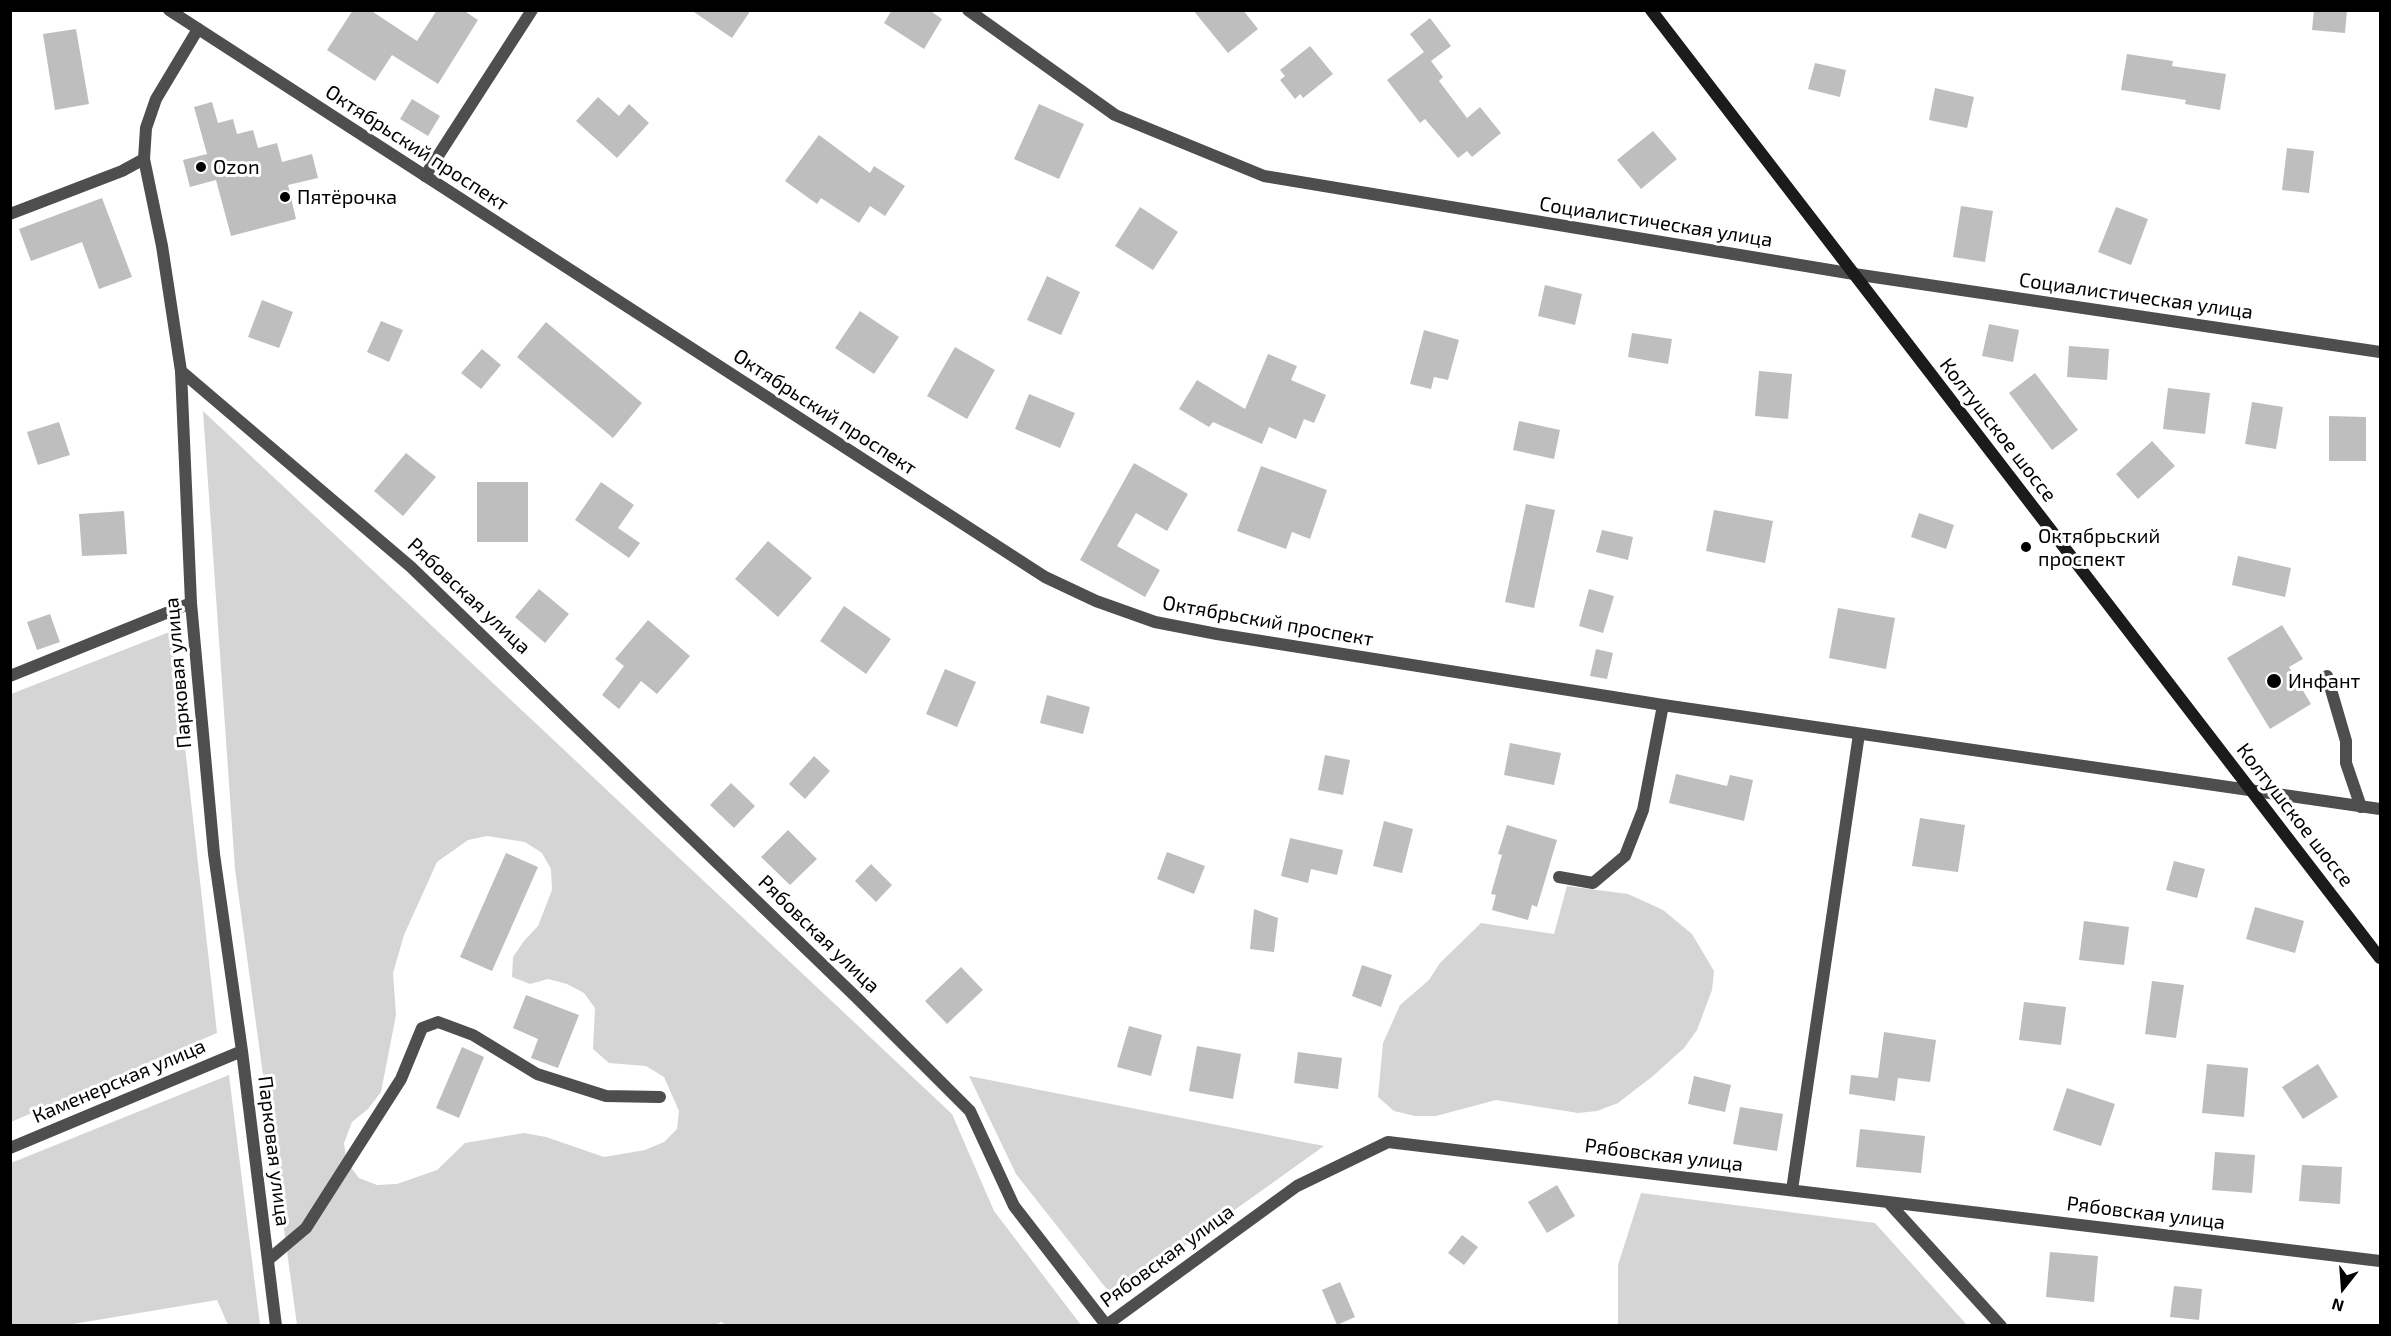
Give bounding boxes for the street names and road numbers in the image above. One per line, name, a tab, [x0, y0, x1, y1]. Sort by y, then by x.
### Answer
street label: Октябрьский проспект	[321, 80, 513, 216]
street label: Социалистическая улица	[1538, 192, 1774, 252]
street label: Социалистическая улица	[2018, 268, 2254, 324]
street label: Октябрьский проспект	[729, 344, 921, 480]
street label: Колтушское шоссе	[1934, 353, 2062, 507]
street label: Рябовская улица	[403, 533, 535, 659]
street label: Октябрьский проспект	[1161, 591, 1375, 651]
street label: Парковая улица	[159, 597, 197, 749]
street label: Колтушское шоссе	[2231, 738, 2359, 892]
street label: Рябовская улица	[753, 870, 885, 998]
street label: Каменерская улица	[29, 1034, 209, 1128]
street label: Парковая улица	[253, 1074, 295, 1228]
street label: Рябовская улица	[1583, 1133, 1745, 1177]
street label: Рябовская улица	[2065, 1191, 2227, 1235]
street label: Рябовская улица	[1095, 1199, 1239, 1313]

